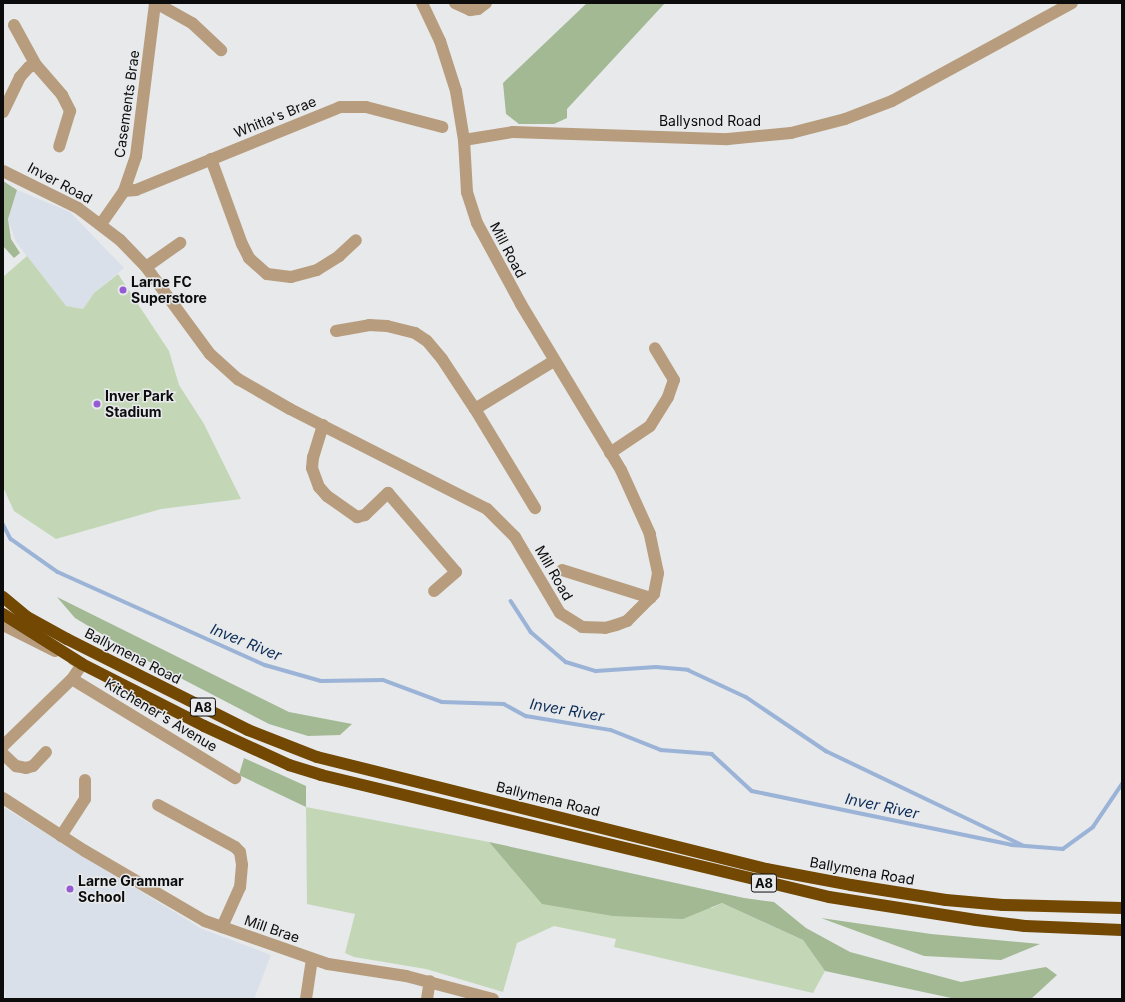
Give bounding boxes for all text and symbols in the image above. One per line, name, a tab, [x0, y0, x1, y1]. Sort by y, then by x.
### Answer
street label: Casements Brae	[111, 49, 143, 159]
street label: Whitla's Brae	[231, 93, 319, 141]
street label: Ballysnod Road	[659, 113, 761, 129]
street label: Inver Road	[25, 159, 95, 207]
street label: Mill Road	[486, 219, 530, 281]
place label: Larne FC Superstore	[131, 274, 207, 306]
marker: Larne FC Superstore	[118, 285, 128, 295]
place label: Inver Park Stadium	[105, 388, 174, 420]
marker: Inver Park Stadium	[92, 399, 102, 409]
street label: Mill Road	[532, 543, 576, 603]
water label: Inver River	[208, 620, 284, 664]
street label: Ballymena Road	[82, 624, 184, 688]
street label: Kitchener's Avenue	[102, 675, 220, 755]
water label: Inver River	[528, 695, 606, 725]
road number: A8	[189, 696, 217, 718]
street label: Ballymena Road	[495, 778, 601, 820]
water label: Inver River	[843, 789, 921, 823]
street label: Ballymena Road	[808, 854, 916, 888]
road number: A8	[750, 872, 778, 894]
place label: Larne Grammar School	[78, 873, 184, 906]
marker: Larne Grammar School	[65, 884, 75, 894]
street label: Mill Brae	[242, 912, 302, 946]

